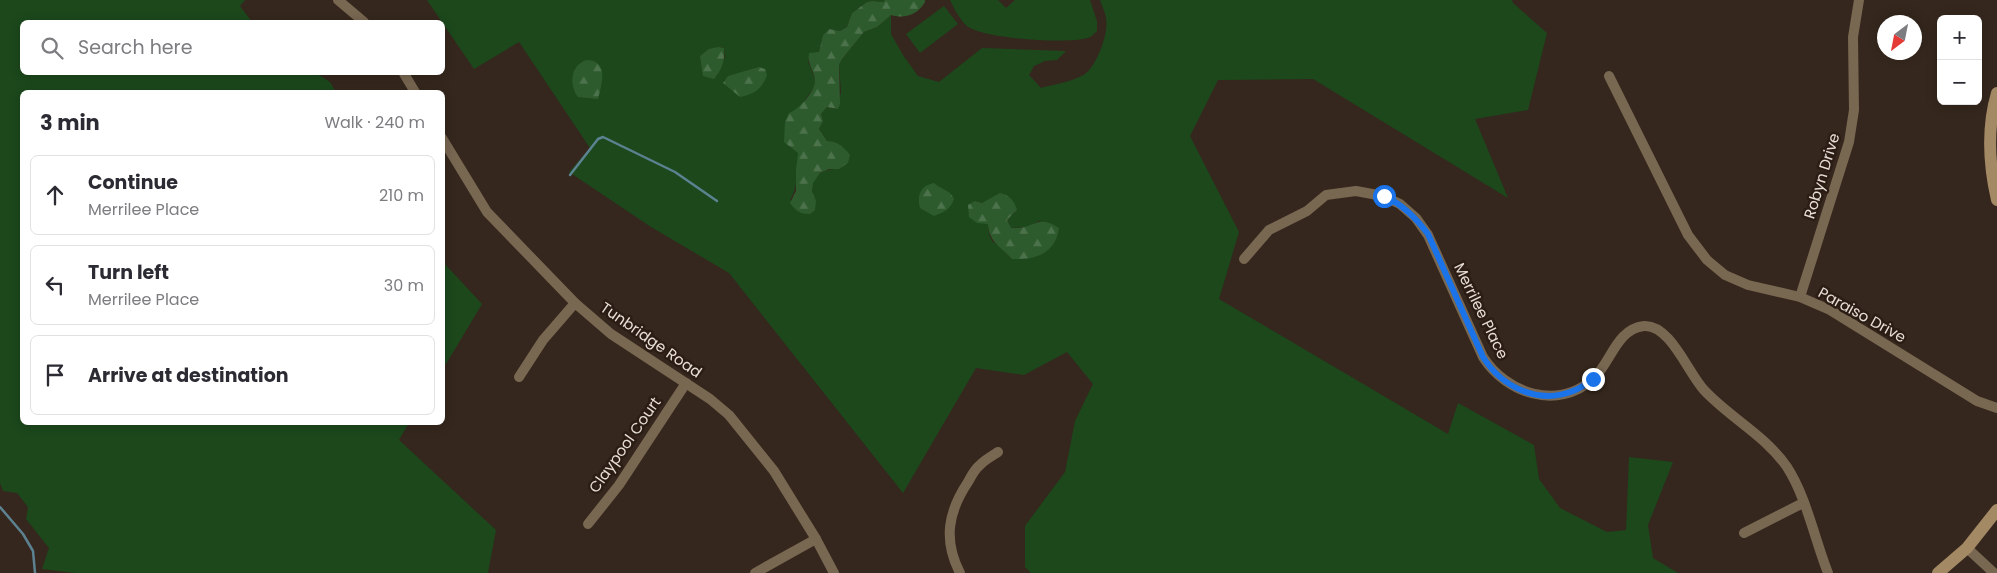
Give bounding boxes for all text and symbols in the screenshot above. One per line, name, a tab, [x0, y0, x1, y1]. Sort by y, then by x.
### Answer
north arrow	[1877, 15, 1922, 60]
map controls	[1937, 15, 1982, 105]
button: +	[1937, 15, 1982, 60]
search box	[20, 20, 445, 75]
icon: search	[38, 34, 66, 62]
text: Search here	[78, 34, 192, 61]
button: −	[1937, 60, 1982, 105]
text: 3 min	[40, 108, 100, 137]
text: Walk · 240 m	[324, 111, 425, 134]
street label: Robyn Drive	[1799, 130, 1845, 221]
text: Continue	[88, 169, 178, 196]
icon: ahead	[41, 181, 69, 209]
text: 210 m	[379, 184, 424, 207]
route start	[1373, 185, 1396, 208]
text: Merrilee Place	[88, 198, 199, 221]
text: Turn left	[88, 259, 169, 286]
street label: Merrilee Place	[1449, 259, 1514, 362]
icon: left	[41, 271, 69, 299]
text: 30 m	[384, 274, 424, 297]
street label: Paraiso Drive	[1815, 282, 1910, 347]
text: Merrilee Place	[88, 288, 199, 311]
street label: Tunbridge Road	[596, 297, 706, 382]
icon: arrive	[41, 361, 69, 389]
text: Arrive at destination	[88, 362, 289, 389]
route end	[1582, 368, 1605, 391]
street label: Claypool Court	[584, 393, 666, 497]

